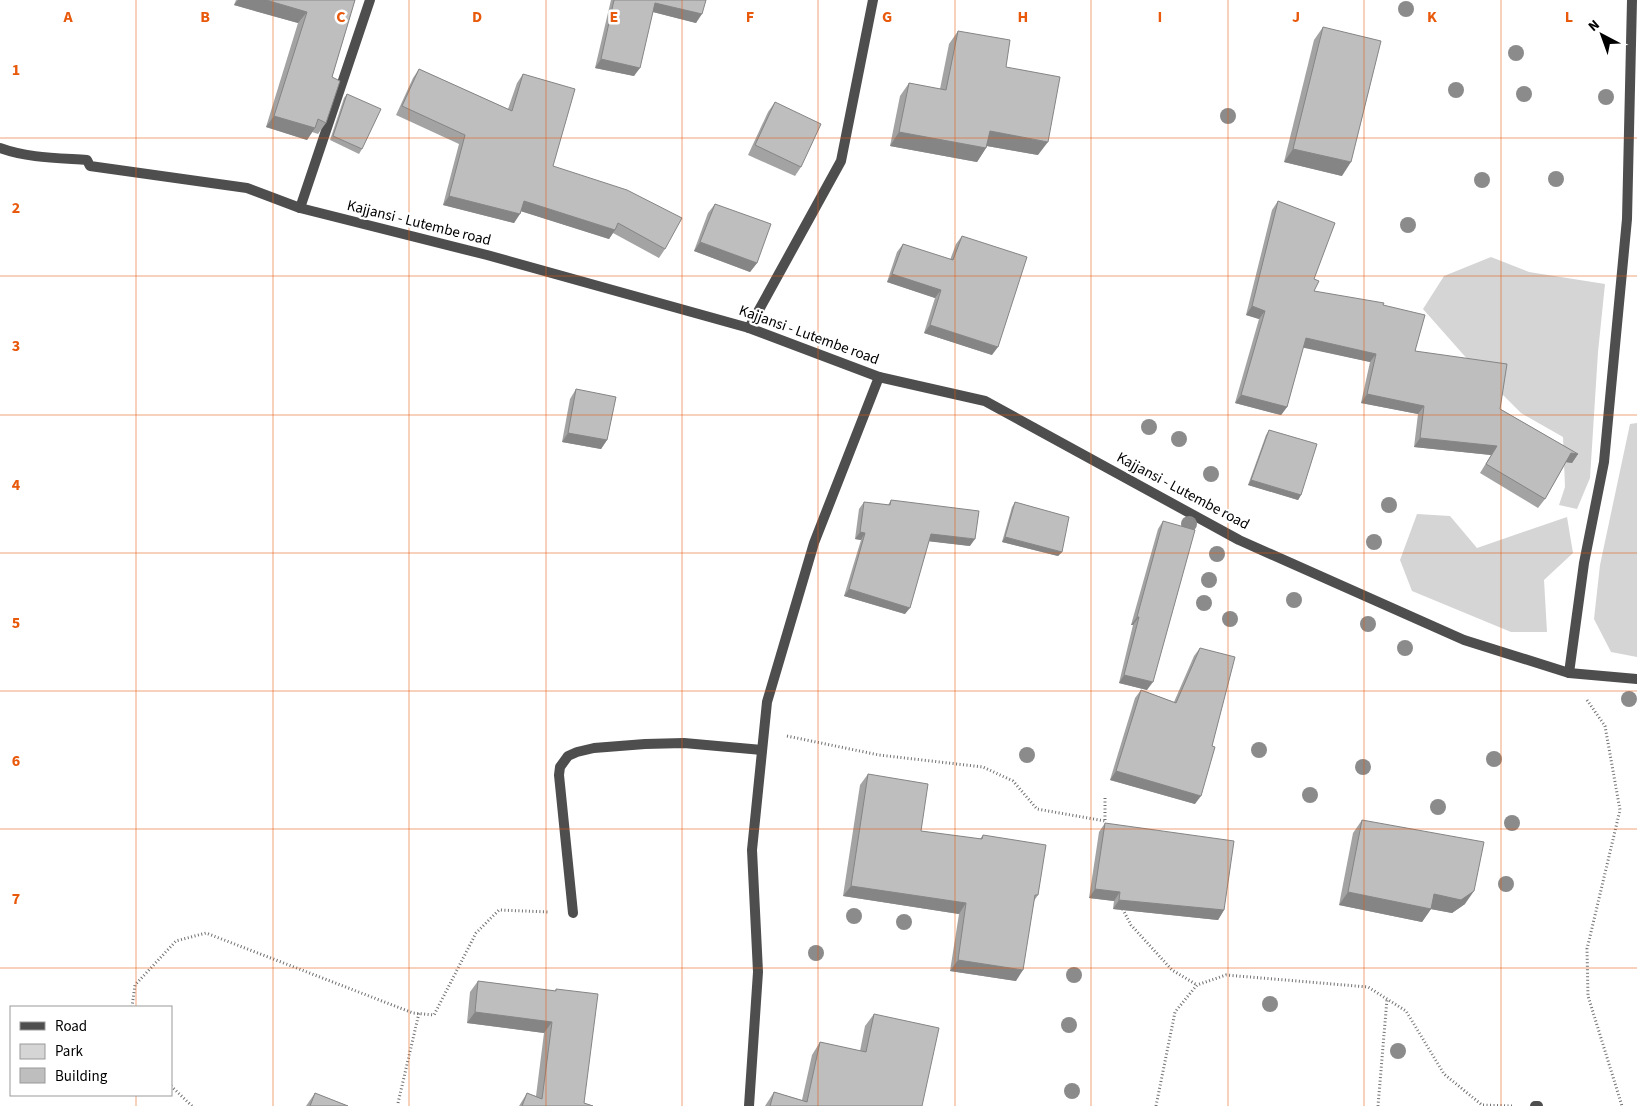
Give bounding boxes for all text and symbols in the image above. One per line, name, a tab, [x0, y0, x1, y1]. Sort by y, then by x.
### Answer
text: A	[62, 6, 73, 28]
text: B	[200, 6, 210, 28]
text: C	[336, 6, 346, 28]
text: D	[472, 6, 482, 28]
text: E	[610, 6, 618, 28]
text: F	[746, 6, 754, 28]
text: G	[882, 6, 892, 28]
text: H	[1018, 6, 1028, 28]
text: I	[1158, 6, 1162, 28]
text: J	[1292, 6, 1300, 28]
text: K	[1427, 6, 1437, 28]
text: L	[1565, 6, 1573, 28]
north arrow	[1577, 10, 1627, 60]
text: N	[1584, 15, 1604, 37]
text: 1	[12, 59, 20, 81]
street label: Kajjansi - Lutembe road	[345, 195, 493, 251]
text: 2	[12, 197, 20, 219]
street label: Kajjansi - Lutembe road	[736, 300, 882, 370]
text: 3	[12, 335, 20, 357]
street label: Kajjansi - Lutembe road	[1113, 447, 1253, 535]
text: 4	[12, 474, 21, 496]
text: 5	[12, 612, 20, 634]
text: 6	[12, 750, 20, 772]
text: 7	[12, 888, 20, 910]
legend	[10, 1006, 172, 1096]
text: Road	[55, 1016, 87, 1037]
text: Park	[55, 1041, 84, 1062]
text: Building	[55, 1066, 108, 1087]

